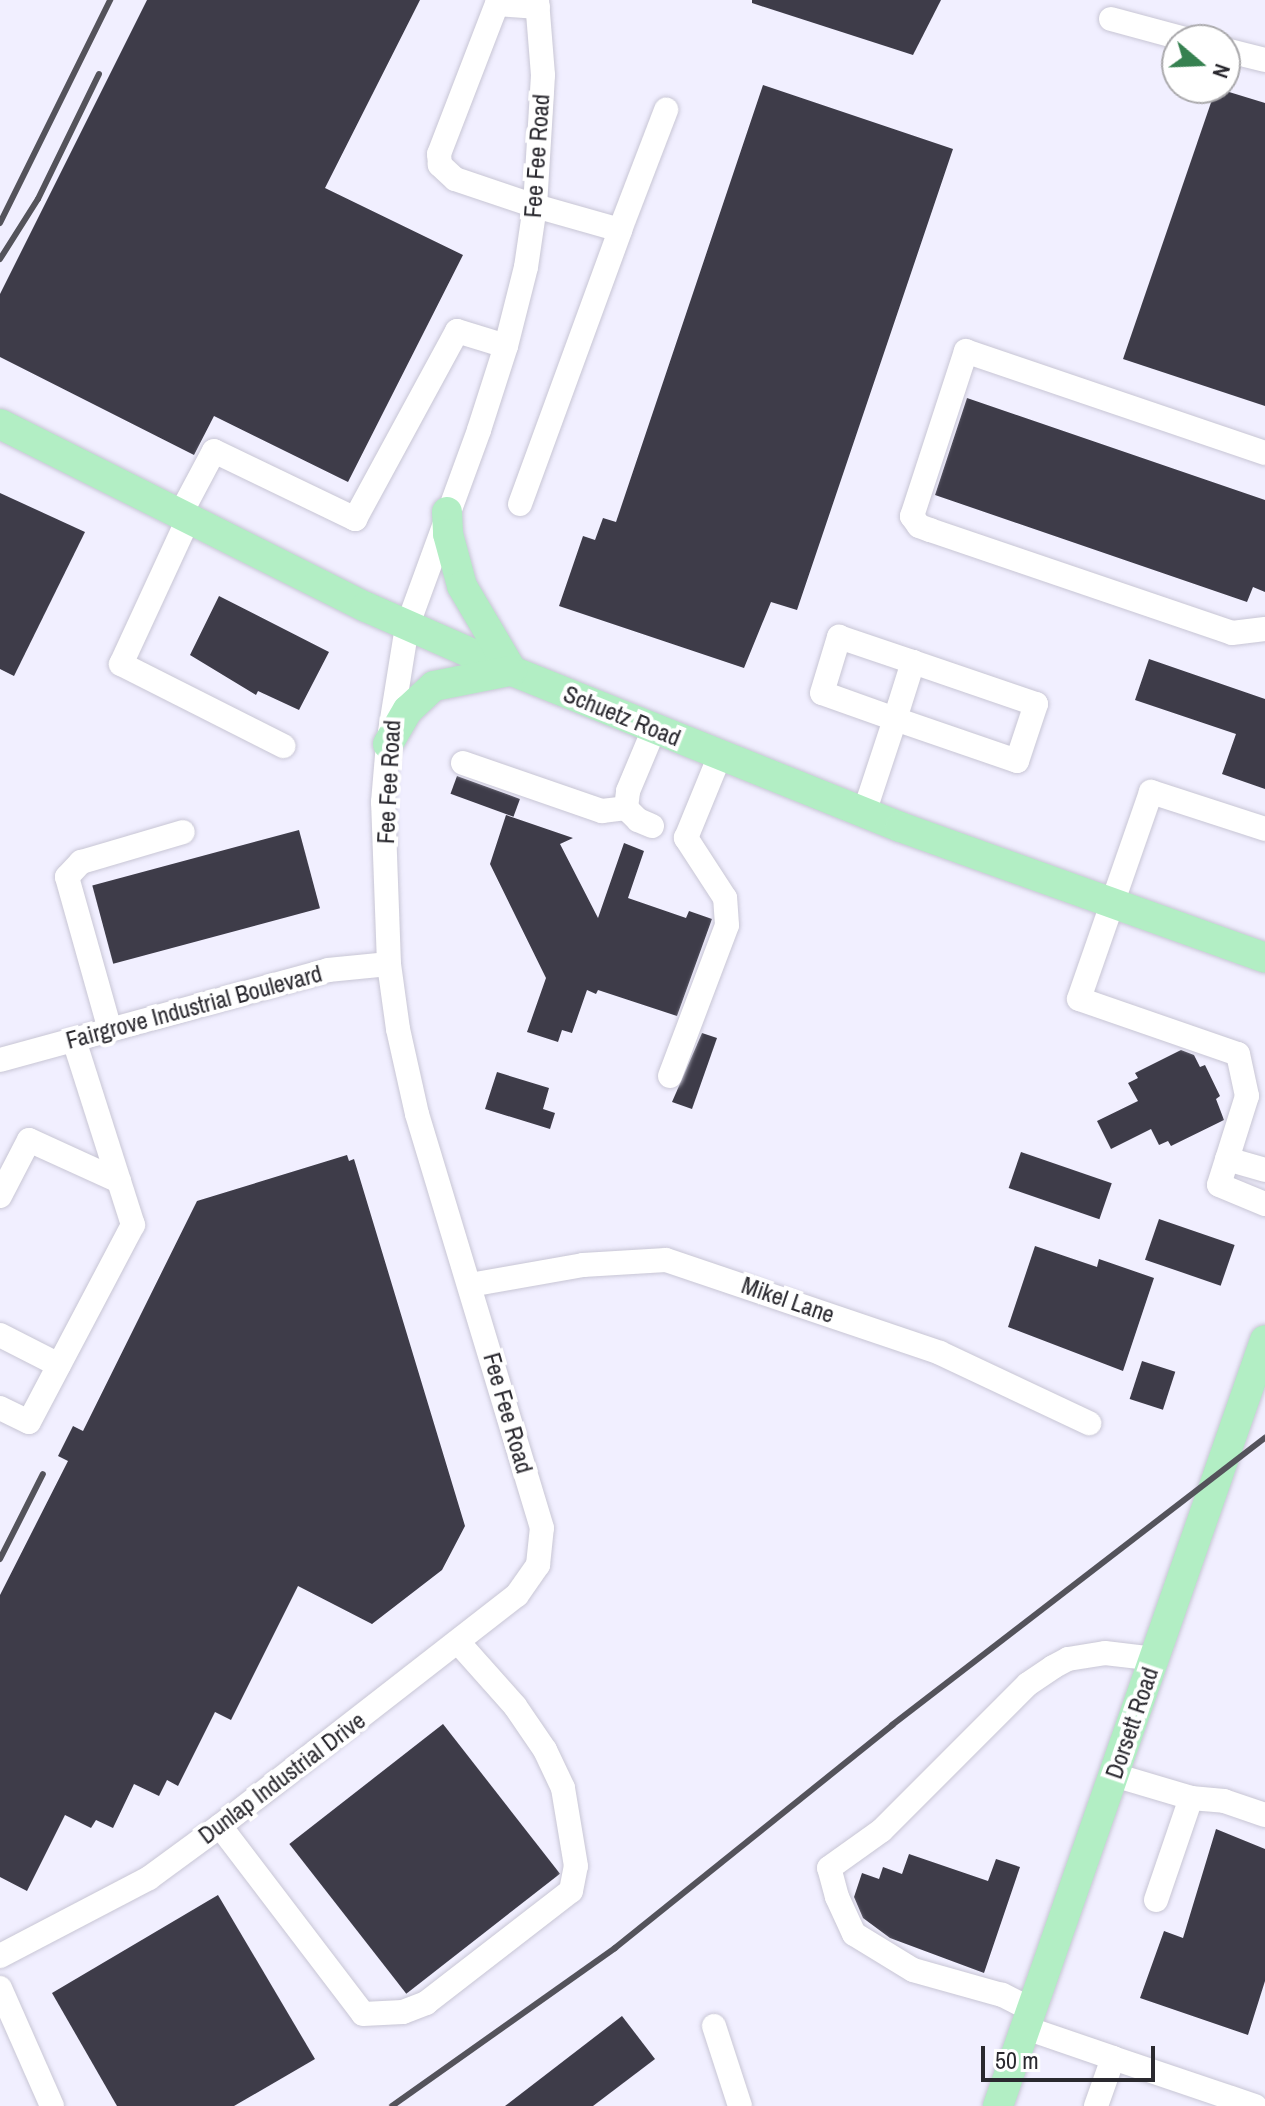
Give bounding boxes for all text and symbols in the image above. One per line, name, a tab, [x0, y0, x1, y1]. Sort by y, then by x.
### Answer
north arrow	[1161, 24, 1241, 104]
text: N	[1205, 60, 1238, 82]
street label: Fee Fee Road	[518, 93, 556, 219]
street label: Schuetz Road	[559, 679, 685, 753]
street label: Fee Fee Road	[371, 719, 407, 845]
street label: Fairgrove Industrial Boulevard	[63, 959, 325, 1055]
street label: Mikel Lane	[738, 1271, 838, 1329]
street label: Fee Fee Road	[477, 1349, 539, 1477]
street label: Dorsett Road	[1100, 1663, 1164, 1783]
street label: Dunlap Industrial Drive	[193, 1706, 371, 1850]
scale bar	[985, 2030, 1159, 2080]
text: 50 m	[995, 2044, 1039, 2076]

